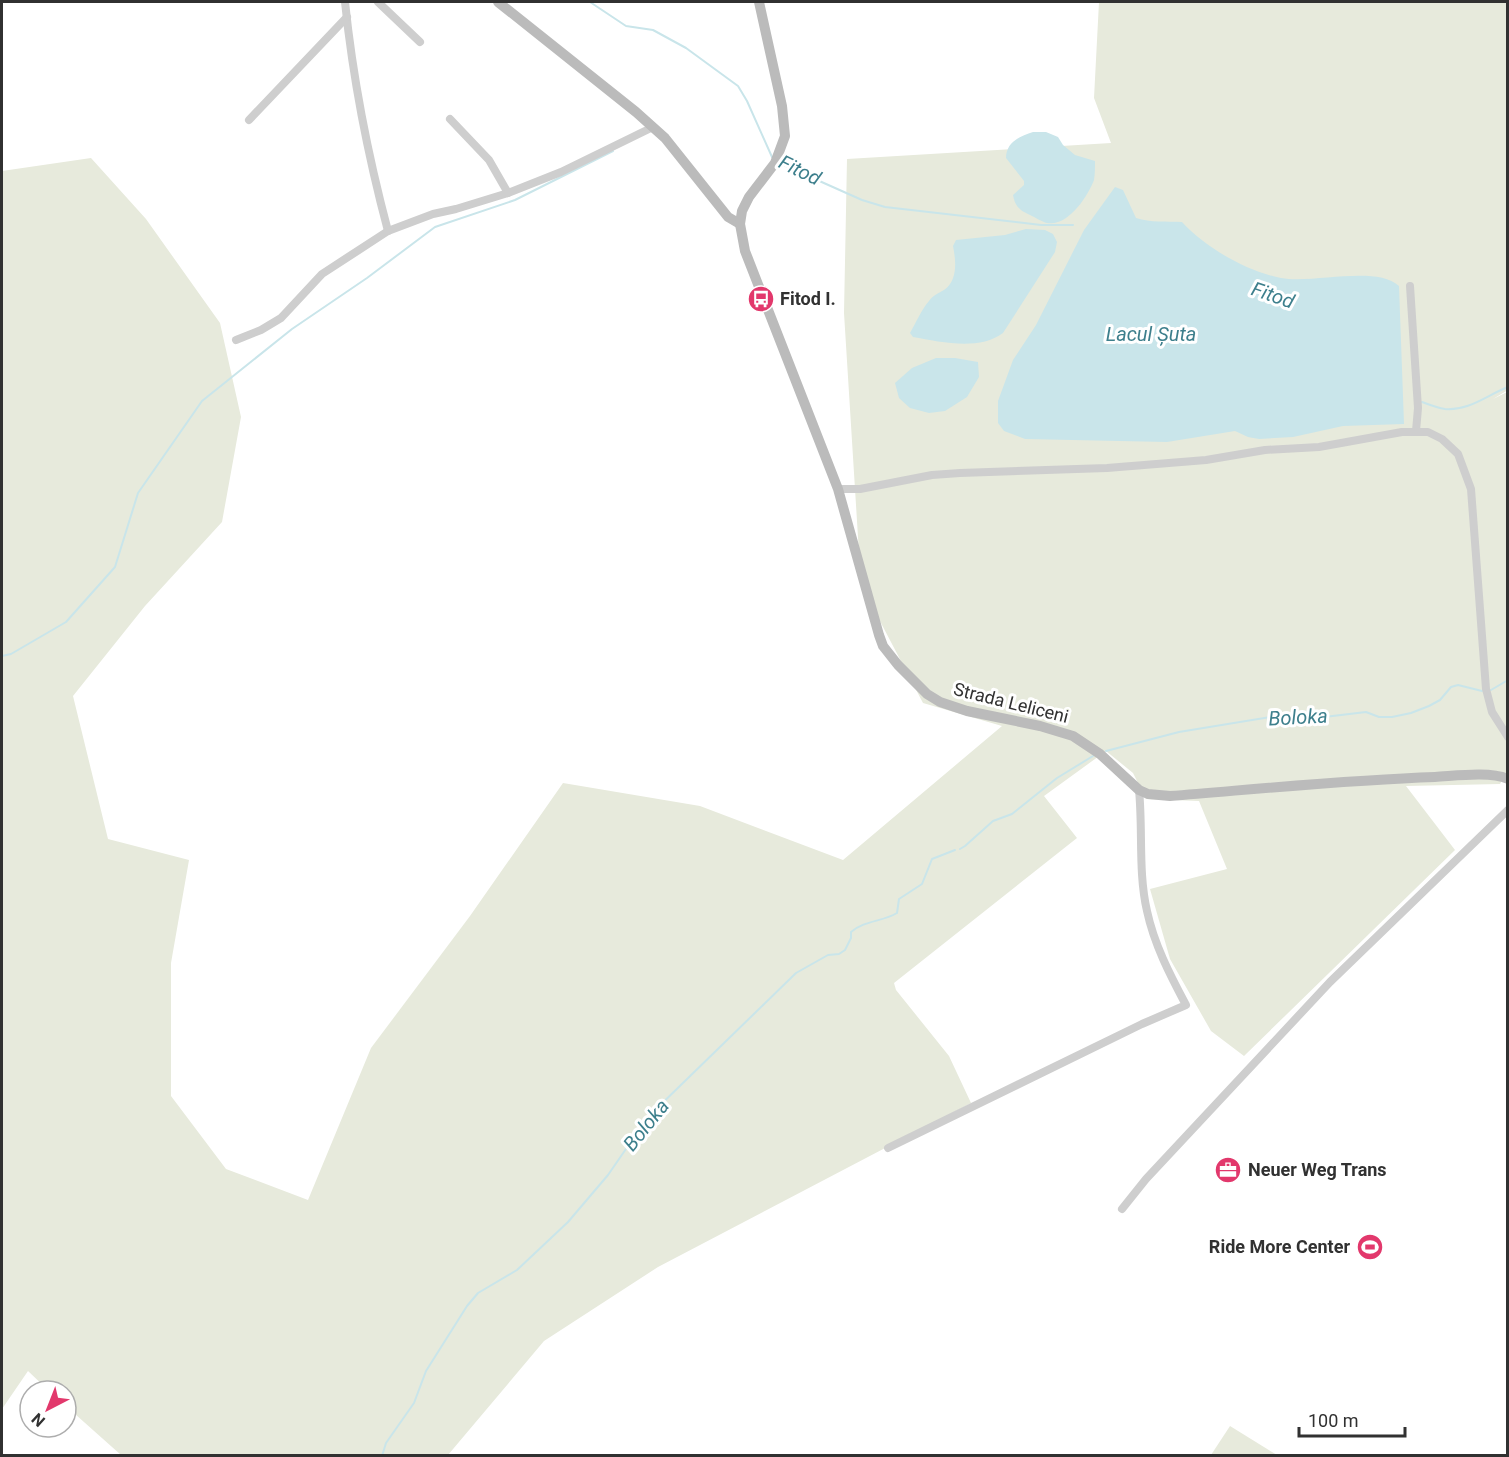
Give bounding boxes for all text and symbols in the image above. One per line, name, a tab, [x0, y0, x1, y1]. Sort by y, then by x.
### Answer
water label: Fitod	[775, 150, 826, 191]
water label: Fitod	[1248, 277, 1299, 314]
bus stop icon: Fitod I.	[746, 284, 776, 314]
place label: Fitod I.	[780, 288, 836, 309]
water label: Lacul Șuta	[1106, 322, 1196, 346]
street label: Strada Leliceni	[951, 678, 1071, 727]
water label: Boloka	[1268, 703, 1328, 731]
water label: Boloka	[618, 1094, 674, 1156]
office icon: Neuer Weg Trans	[1213, 1155, 1243, 1185]
place label: Neuer Weg Trans	[1248, 1159, 1387, 1180]
sports icon: Ride More Center	[1355, 1232, 1385, 1262]
place label: Ride More Center	[1209, 1236, 1350, 1257]
north arrow	[18, 1379, 78, 1439]
scale bar	[1299, 1400, 1406, 1438]
text: N	[28, 1409, 49, 1431]
text: 100 m	[1308, 1410, 1359, 1431]

